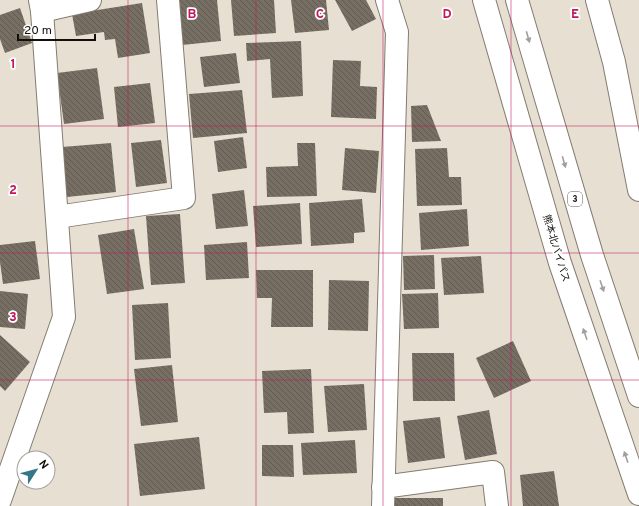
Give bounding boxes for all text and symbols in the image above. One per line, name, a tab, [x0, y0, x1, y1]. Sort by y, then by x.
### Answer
text: B	[188, 7, 197, 23]
text: C	[316, 7, 324, 23]
text: D	[442, 7, 452, 23]
text: E	[571, 7, 579, 23]
scale bar	[18, 16, 95, 42]
text: 20 m	[24, 23, 52, 39]
one-way arrow	[525, 32, 531, 44]
text: 1	[10, 57, 16, 73]
one-way arrow	[561, 156, 567, 168]
text: 2	[9, 183, 17, 199]
road number: 3	[568, 192, 582, 206]
street label: 熊本北バイパス	[539, 213, 572, 284]
one-way arrow	[599, 281, 605, 293]
text: 3	[9, 310, 17, 326]
one-way arrow	[581, 328, 587, 340]
north arrow	[16, 450, 56, 490]
one-way arrow	[623, 451, 629, 463]
text: N	[35, 457, 51, 472]

